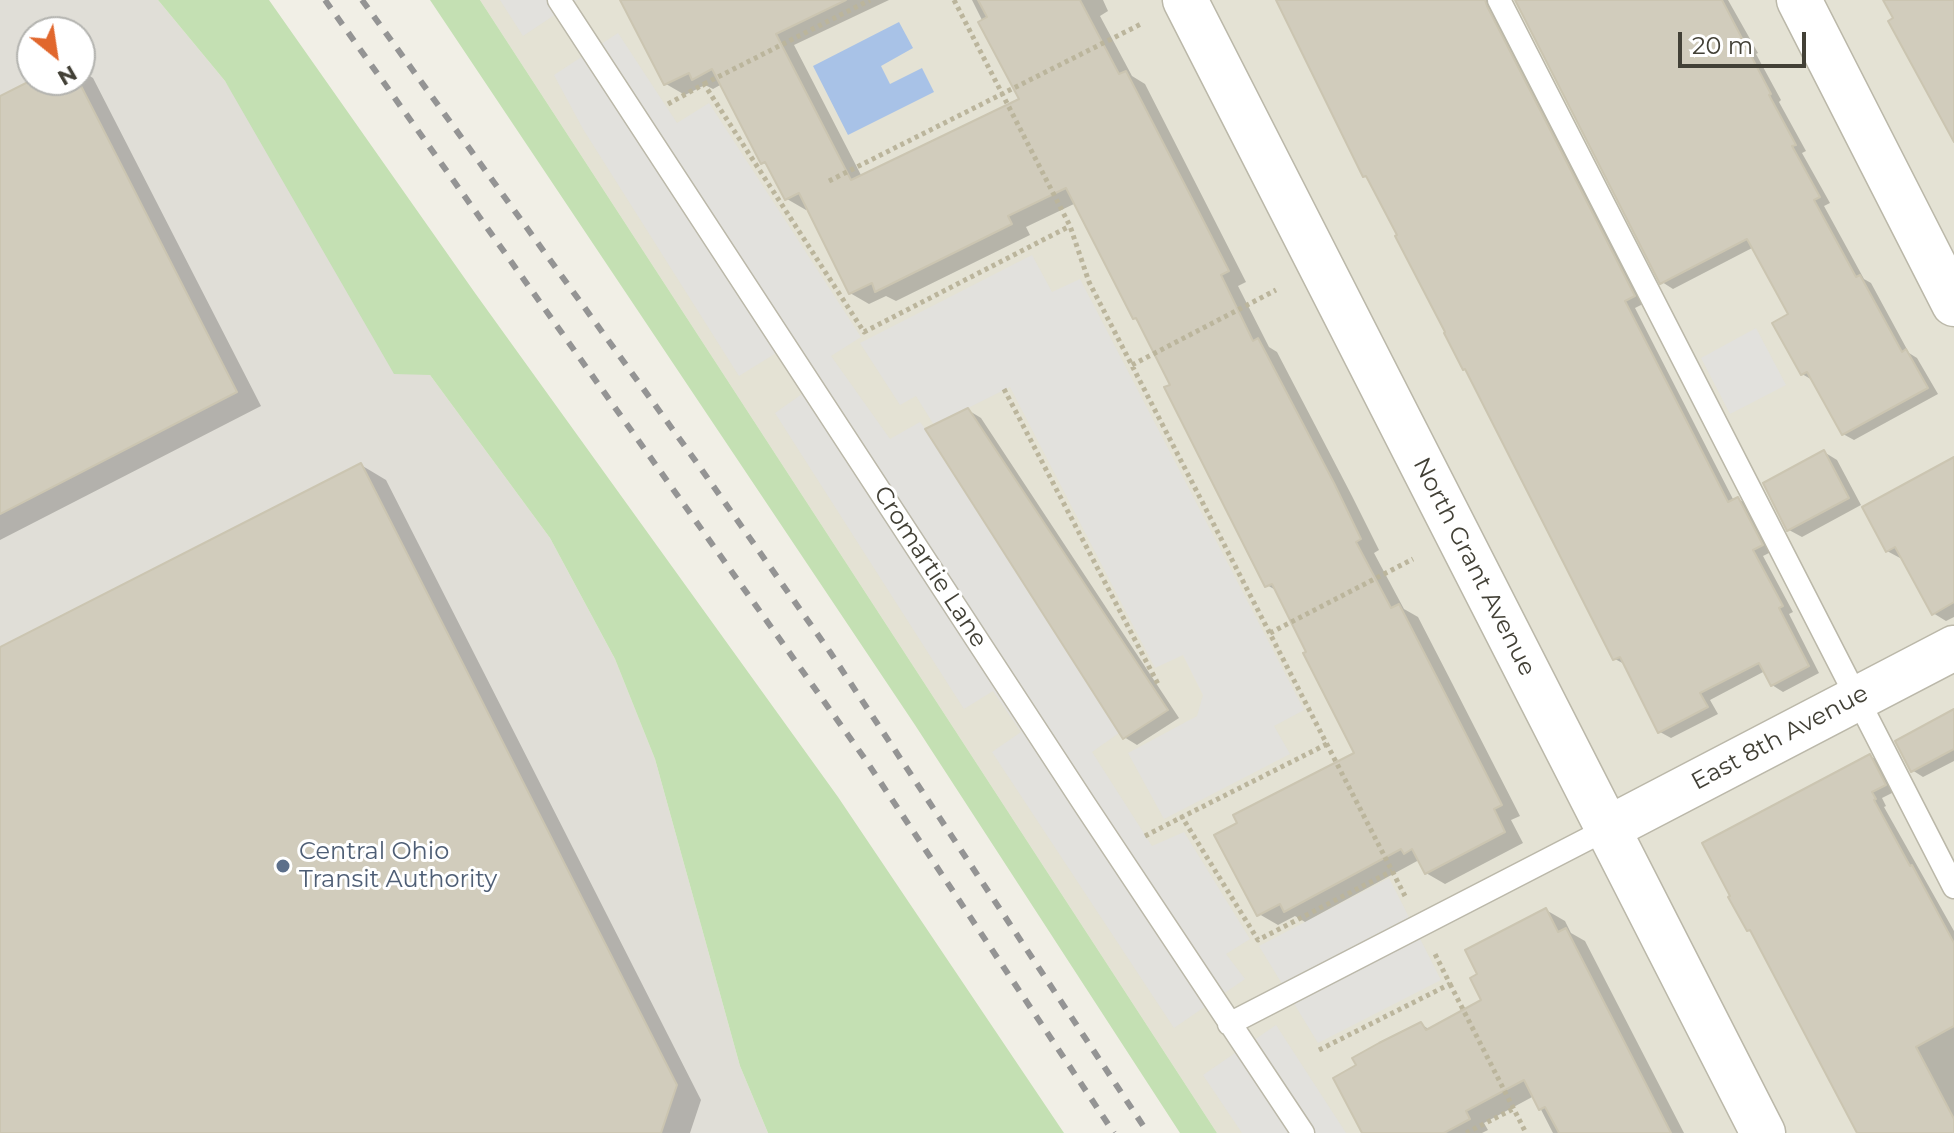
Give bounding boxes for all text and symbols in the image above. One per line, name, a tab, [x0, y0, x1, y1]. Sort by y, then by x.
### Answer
north arrow	[16, 16, 96, 96]
scale bar	[1682, 16, 1810, 66]
text: 20 m	[1692, 31, 1753, 60]
text: N	[53, 59, 82, 92]
street label: North Grant Avenue	[1406, 453, 1542, 681]
street label: Cromartie Lane	[867, 481, 993, 653]
street label: East 8th Avenue	[1687, 679, 1873, 797]
place label: Central Ohio Transit Authority	[299, 838, 497, 894]
marker: Central Ohio Transit Authority	[274, 857, 292, 875]

